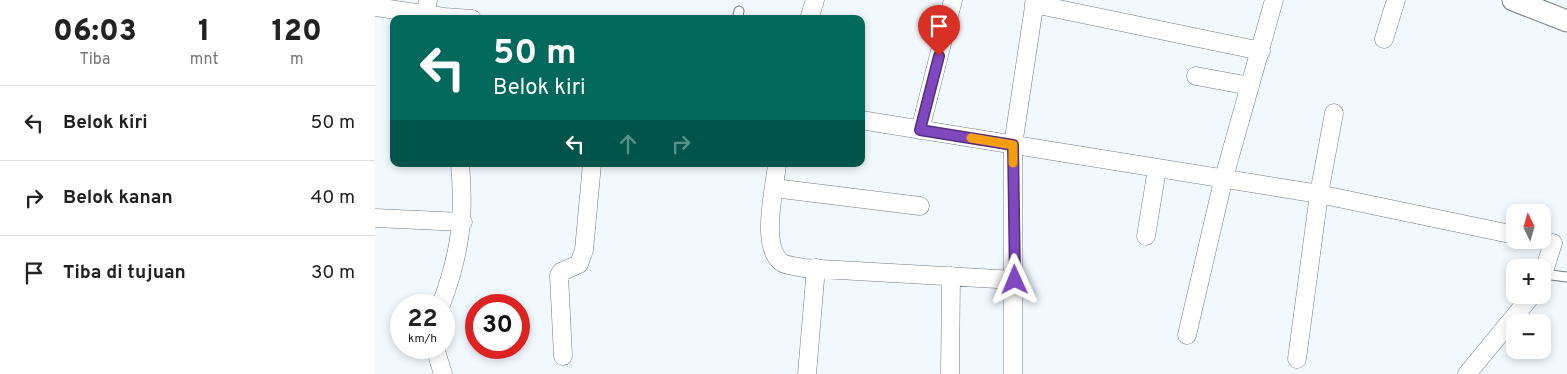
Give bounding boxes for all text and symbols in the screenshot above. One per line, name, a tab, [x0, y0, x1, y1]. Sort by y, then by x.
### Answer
pin	[918, 5, 960, 56]
icon: arrive	[925, 12, 953, 40]
text: 06:03	[53, 14, 137, 51]
text: 1	[198, 14, 210, 51]
text: 120	[271, 14, 322, 51]
text: 50 m	[493, 32, 577, 76]
icon: left	[410, 35, 475, 100]
text: Tiba	[79, 50, 110, 70]
text: mnt	[190, 50, 218, 70]
text: m	[290, 50, 303, 70]
text: Belok kiri	[493, 75, 586, 102]
icon: left	[20, 109, 48, 137]
text: Belok kiri	[63, 111, 148, 135]
text: 50 m	[310, 111, 355, 135]
icon: left	[561, 130, 589, 158]
icon: ahead	[614, 130, 642, 158]
icon: right	[667, 130, 695, 158]
icon: right	[20, 184, 48, 212]
text: Belok kanan	[63, 186, 173, 210]
text: 40 m	[310, 186, 355, 210]
north arrow	[1506, 204, 1551, 249]
map controls	[1506, 204, 1551, 359]
position arrow	[988, 253, 1040, 305]
icon: arrive	[20, 259, 48, 287]
button: +	[1506, 259, 1551, 304]
text: Tiba di tujuan	[63, 261, 186, 285]
text: 30 m	[311, 261, 355, 285]
speed limit sign: 30	[465, 294, 530, 359]
text: 22	[407, 304, 438, 336]
button: −	[1506, 314, 1551, 359]
text: km/h	[408, 331, 437, 347]

